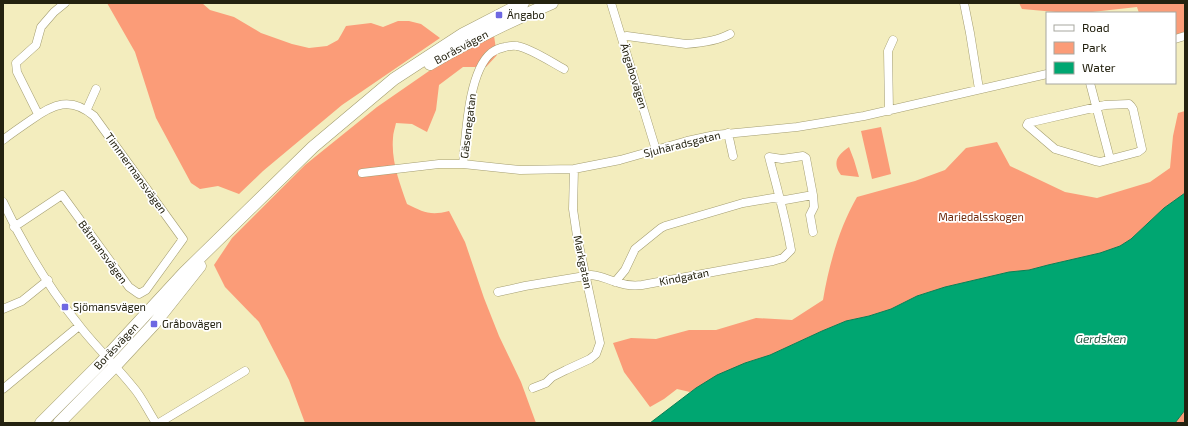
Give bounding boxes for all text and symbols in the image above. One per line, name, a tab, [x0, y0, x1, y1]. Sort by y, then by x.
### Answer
place label: Ängabo	[507, 8, 545, 21]
marker: Ängabo	[494, 10, 504, 20]
legend	[1046, 12, 1176, 84]
text: Road	[1082, 20, 1110, 34]
street label: Boråsvägen	[432, 27, 490, 66]
text: Park	[1082, 40, 1107, 54]
street label: Ängabovägen	[618, 41, 651, 110]
text: Water	[1082, 60, 1116, 74]
street label: Gäsenegatan	[457, 93, 478, 159]
street label: Sjuhäradsgatan	[642, 128, 722, 160]
street label: Timmermansvägen	[103, 130, 170, 216]
park label: Mariedalsskogen	[938, 210, 1024, 223]
street label: Båtmansvägen	[76, 218, 131, 286]
street label: Markgatan	[571, 234, 596, 290]
street label: Kindgatan	[658, 265, 710, 288]
place label: Sjömansvägen	[73, 300, 146, 314]
marker: Sjömansvägen	[60, 302, 70, 312]
place label: Gråbovägen	[162, 317, 222, 330]
marker: Gråbovägen	[149, 319, 159, 329]
street label: Boråsvägen	[91, 320, 141, 372]
water label: Gerdsken	[1075, 331, 1127, 345]

